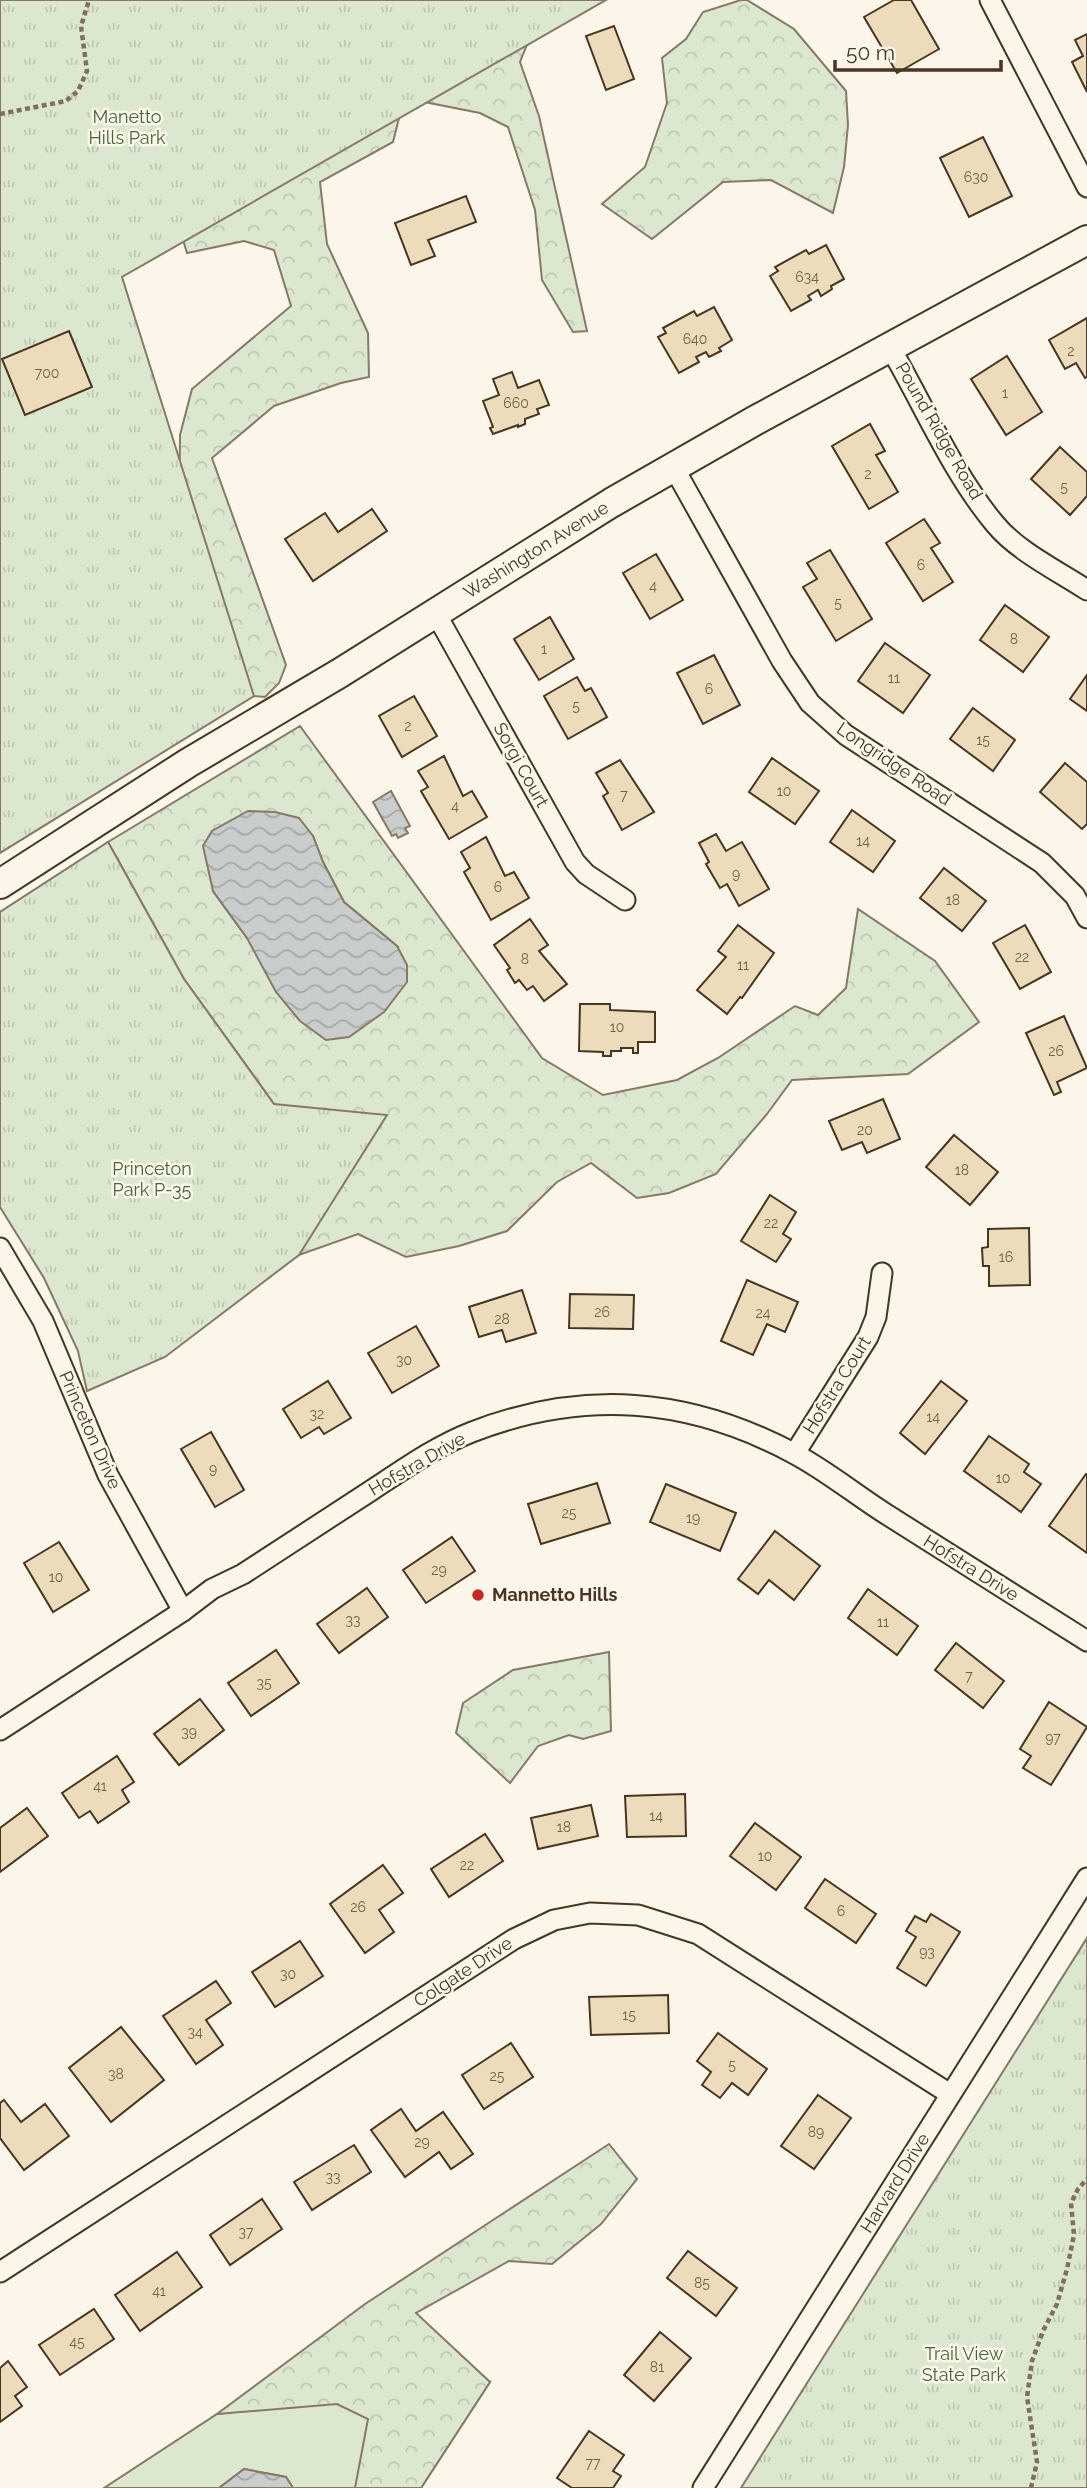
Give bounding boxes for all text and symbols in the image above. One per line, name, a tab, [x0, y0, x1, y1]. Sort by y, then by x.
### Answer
scale bar	[835, 28, 1001, 72]
text: 50 m	[846, 40, 895, 65]
park label: Manetto Hills Park	[88, 106, 166, 148]
house number: 630	[964, 169, 988, 185]
house number: 634	[795, 269, 819, 285]
house number: 640	[683, 331, 707, 347]
house number: 2	[1067, 343, 1075, 359]
street label: Pound Ridge Road	[892, 358, 987, 503]
house number: 700	[35, 365, 59, 381]
house number: 1	[1002, 385, 1008, 401]
house number: 660	[503, 395, 529, 411]
house number: 2	[864, 466, 872, 482]
house number: 5	[1060, 479, 1068, 495]
street label: Washington Avenue	[459, 496, 612, 603]
house number: 6	[917, 557, 925, 573]
house number: 4	[649, 578, 657, 594]
house number: 5	[834, 595, 842, 611]
house number: 8	[1010, 631, 1018, 647]
house number: 1	[541, 641, 547, 657]
house number: 11	[888, 670, 900, 686]
house number: 6	[705, 681, 713, 697]
house number: 5	[572, 698, 580, 714]
house number: 2	[404, 718, 412, 734]
street label: Longridge Road	[833, 718, 955, 810]
street label: Sorgi Court	[490, 719, 553, 811]
house number: 15	[976, 732, 990, 748]
house number: 10	[777, 783, 791, 799]
house number: 7	[620, 787, 628, 803]
house number: 4	[451, 798, 459, 814]
house number: 14	[856, 833, 870, 849]
house number: 9	[732, 866, 740, 882]
house number: 6	[494, 879, 502, 895]
house number: 18	[946, 892, 960, 908]
house number: 22	[1015, 949, 1029, 965]
house number: 8	[521, 951, 529, 967]
house number: 11	[737, 957, 749, 973]
house number: 10	[610, 1019, 624, 1035]
house number: 26	[1048, 1043, 1064, 1059]
house number: 20	[857, 1122, 873, 1138]
park label: Princeton Park P-35	[112, 1158, 192, 1200]
house number: 18	[955, 1162, 969, 1178]
house number: 22	[764, 1215, 778, 1231]
house number: 16	[999, 1249, 1013, 1265]
house number: 26	[594, 1304, 610, 1320]
house number: 24	[756, 1305, 771, 1321]
house number: 28	[494, 1311, 510, 1327]
street label: Hofstra Court	[798, 1332, 875, 1437]
house number: 30	[396, 1352, 412, 1368]
street label: Princeton Drive	[55, 1368, 126, 1492]
house number: 32	[310, 1406, 324, 1422]
house number: 14	[926, 1409, 940, 1425]
street label: Hofstra Drive	[365, 1427, 469, 1500]
house number: 9	[209, 1461, 217, 1477]
house number: 10	[996, 1470, 1010, 1486]
house number: 25	[562, 1505, 577, 1521]
house number: 19	[686, 1510, 700, 1526]
street label: Hofstra Drive	[920, 1530, 1023, 1605]
house number: 29	[431, 1562, 447, 1578]
house number: 10	[49, 1569, 63, 1585]
place label: Mannetto Hills	[492, 1584, 618, 1605]
marker: Mannetto Hills	[470, 1587, 486, 1603]
house number: 33	[346, 1612, 360, 1628]
house number: 11	[877, 1614, 889, 1630]
house number: 7	[965, 1668, 973, 1684]
house number: 35	[256, 1675, 272, 1691]
house number: 39	[181, 1724, 197, 1740]
house number: 97	[1045, 1730, 1061, 1746]
house number: 41	[93, 1778, 107, 1794]
house number: 14	[649, 1808, 663, 1824]
house number: 18	[557, 1819, 571, 1835]
house number: 10	[758, 1848, 772, 1864]
house number: 22	[460, 1857, 474, 1873]
house number: 26	[350, 1899, 366, 1915]
house number: 6	[837, 1903, 845, 1919]
street label: Colgate Drive	[410, 1932, 516, 2011]
house number: 93	[919, 1944, 935, 1960]
house number: 30	[280, 1966, 296, 1982]
house number: 15	[622, 2007, 636, 2023]
house number: 34	[187, 2024, 203, 2040]
house number: 5	[728, 2057, 736, 2073]
house number: 38	[108, 2066, 124, 2082]
house number: 25	[490, 2068, 505, 2084]
house number: 89	[808, 2124, 824, 2140]
street label: Harvard Drive	[856, 2129, 934, 2236]
house number: 29	[414, 2134, 430, 2150]
house number: 33	[326, 2169, 340, 2185]
house number: 37	[239, 2224, 254, 2240]
house number: 85	[694, 2275, 710, 2291]
house number: 41	[152, 2283, 166, 2299]
house number: 45	[69, 2334, 85, 2350]
park label: Trail View State Park	[922, 2343, 1007, 2385]
house number: 81	[650, 2359, 664, 2375]
house number: 77	[586, 2455, 601, 2471]

